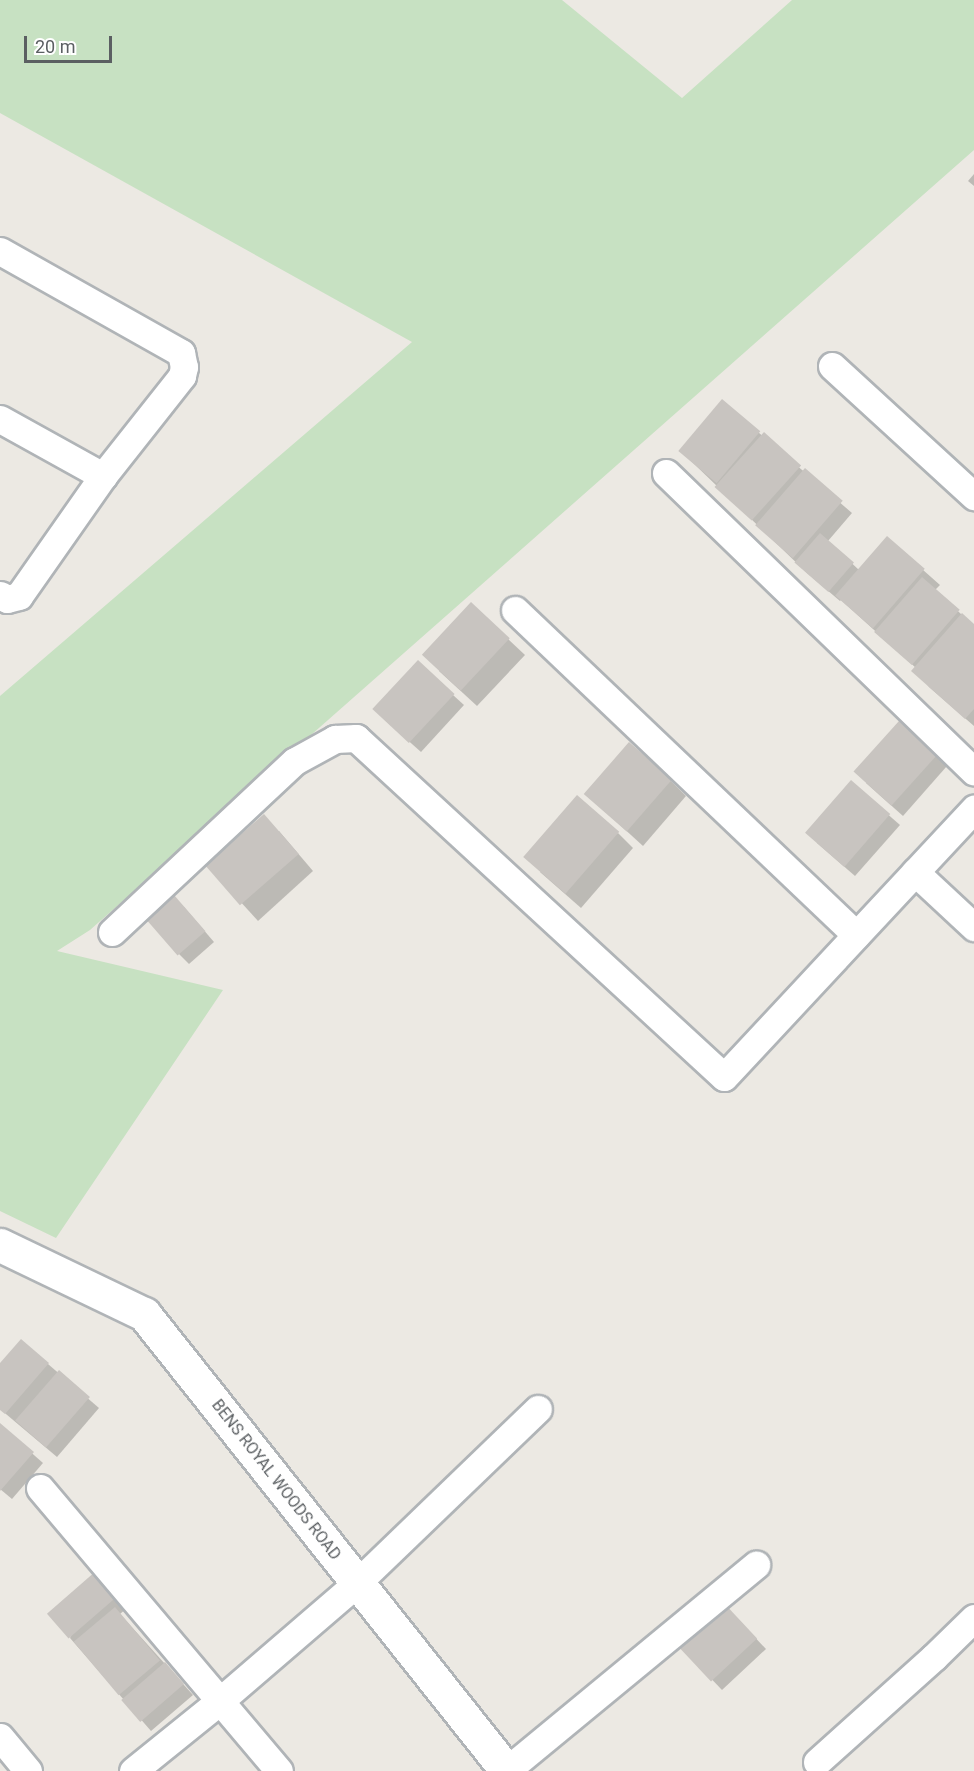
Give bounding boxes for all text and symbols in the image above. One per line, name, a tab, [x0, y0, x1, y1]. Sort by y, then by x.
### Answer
scale bar	[27, 24, 116, 62]
text: 20 m	[35, 36, 75, 57]
street label: BENS ROYAL WOODS ROAD	[207, 1396, 345, 1564]

